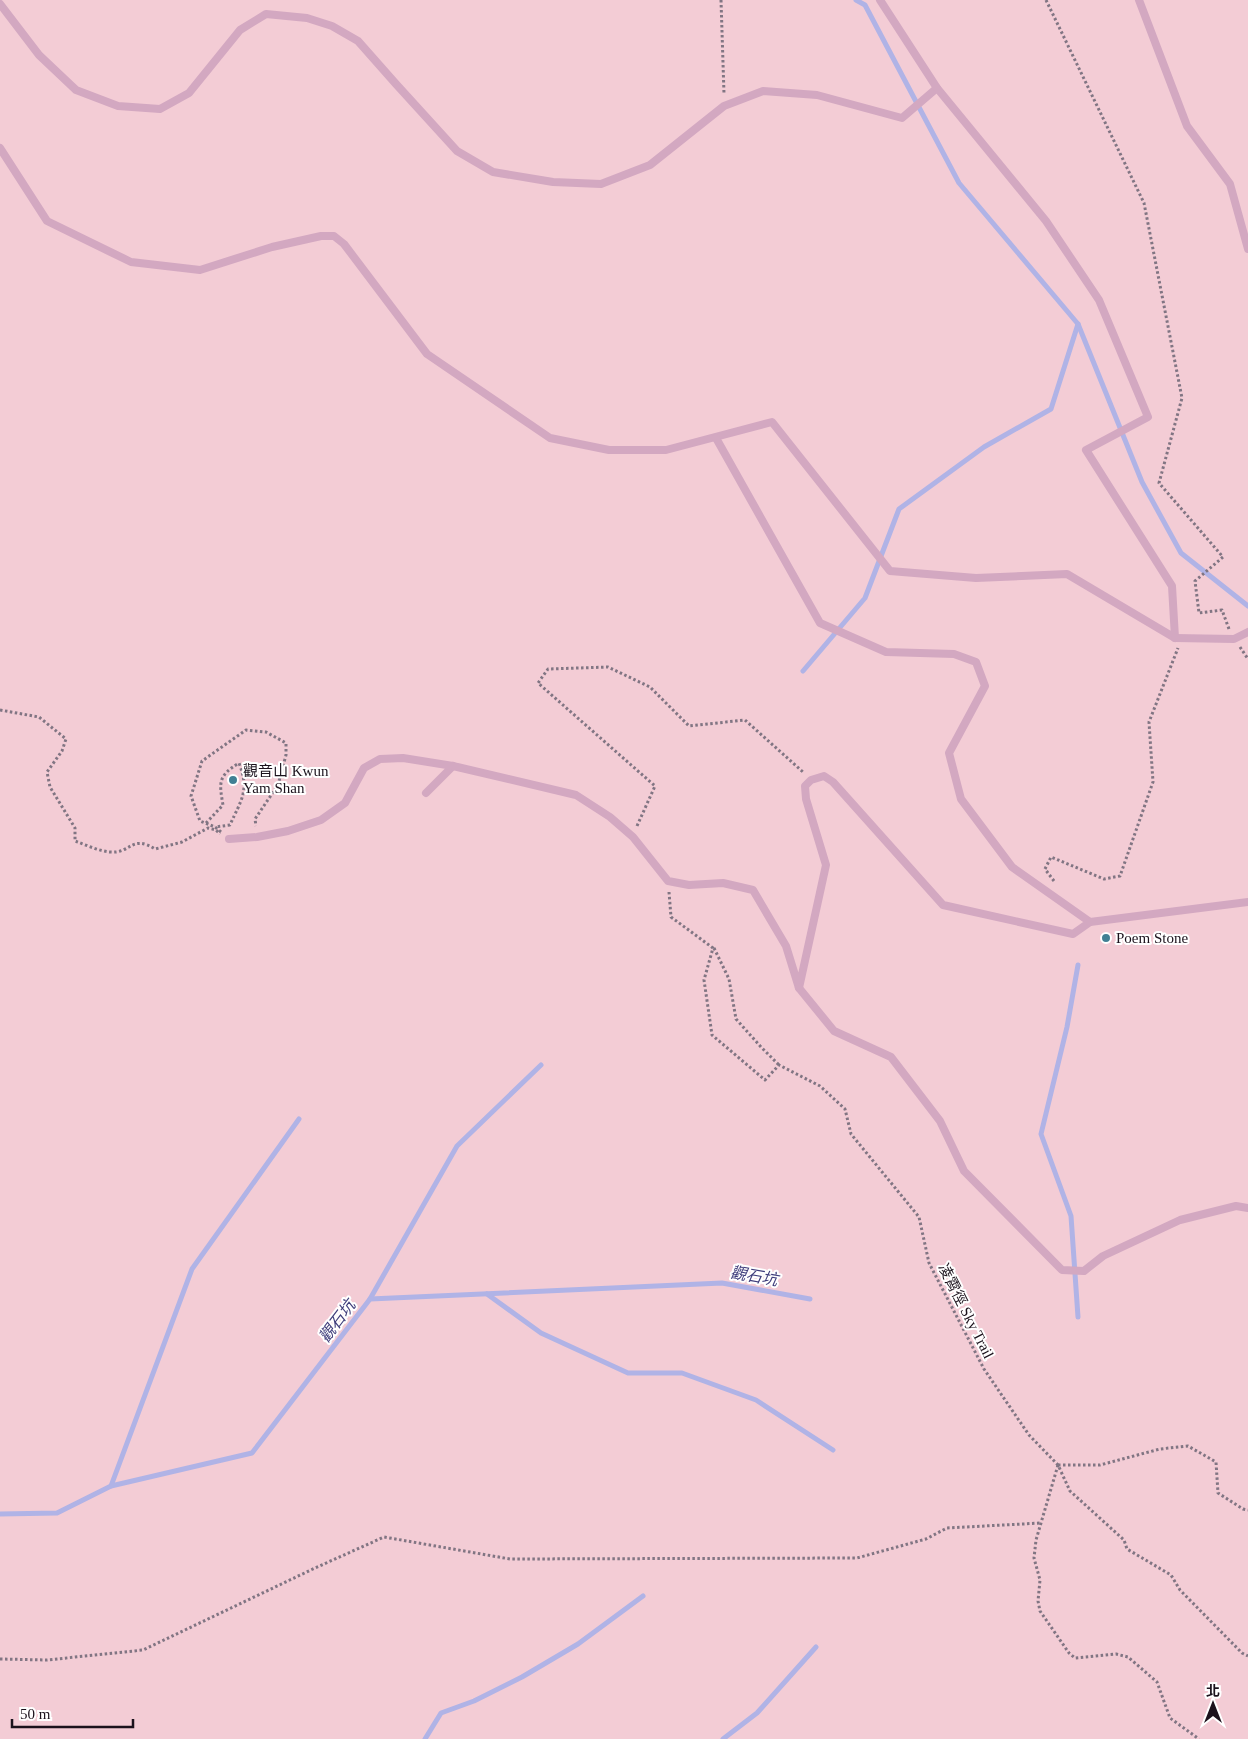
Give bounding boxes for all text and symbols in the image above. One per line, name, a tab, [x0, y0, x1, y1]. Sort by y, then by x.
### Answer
place label: 觀音山 Kwun Yam Shan	[243, 763, 329, 796]
marker: 觀音山 Kwun Yam Shan	[227, 774, 239, 786]
place label: Poem Stone	[1116, 930, 1188, 946]
marker: Poem Stone	[1100, 932, 1112, 944]
street label: 凌霄徑 Sky Trail	[935, 1261, 997, 1361]
water label: 觀石坑	[729, 1263, 781, 1289]
water label: 觀石坑	[316, 1295, 359, 1345]
north arrow	[1188, 1679, 1238, 1729]
text: 北	[1206, 1684, 1220, 1699]
scale bar	[12, 1696, 134, 1728]
text: 50 m	[20, 1706, 51, 1722]

